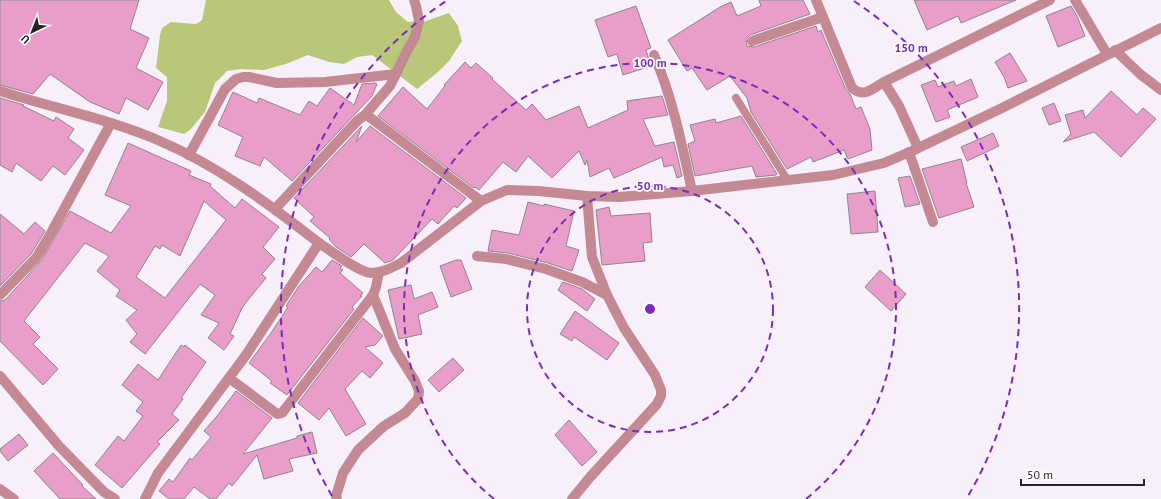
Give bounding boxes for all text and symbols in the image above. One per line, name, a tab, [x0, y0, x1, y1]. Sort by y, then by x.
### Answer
north arrow	[12, 12, 52, 52]
text: U	[18, 32, 32, 47]
text: 150 m	[894, 40, 928, 55]
text: 100 m	[633, 55, 667, 70]
text: 50 m	[637, 178, 663, 193]
centre of rings	[643, 302, 657, 316]
scale bar	[1021, 461, 1144, 487]
text: 50 m	[1027, 467, 1053, 482]

